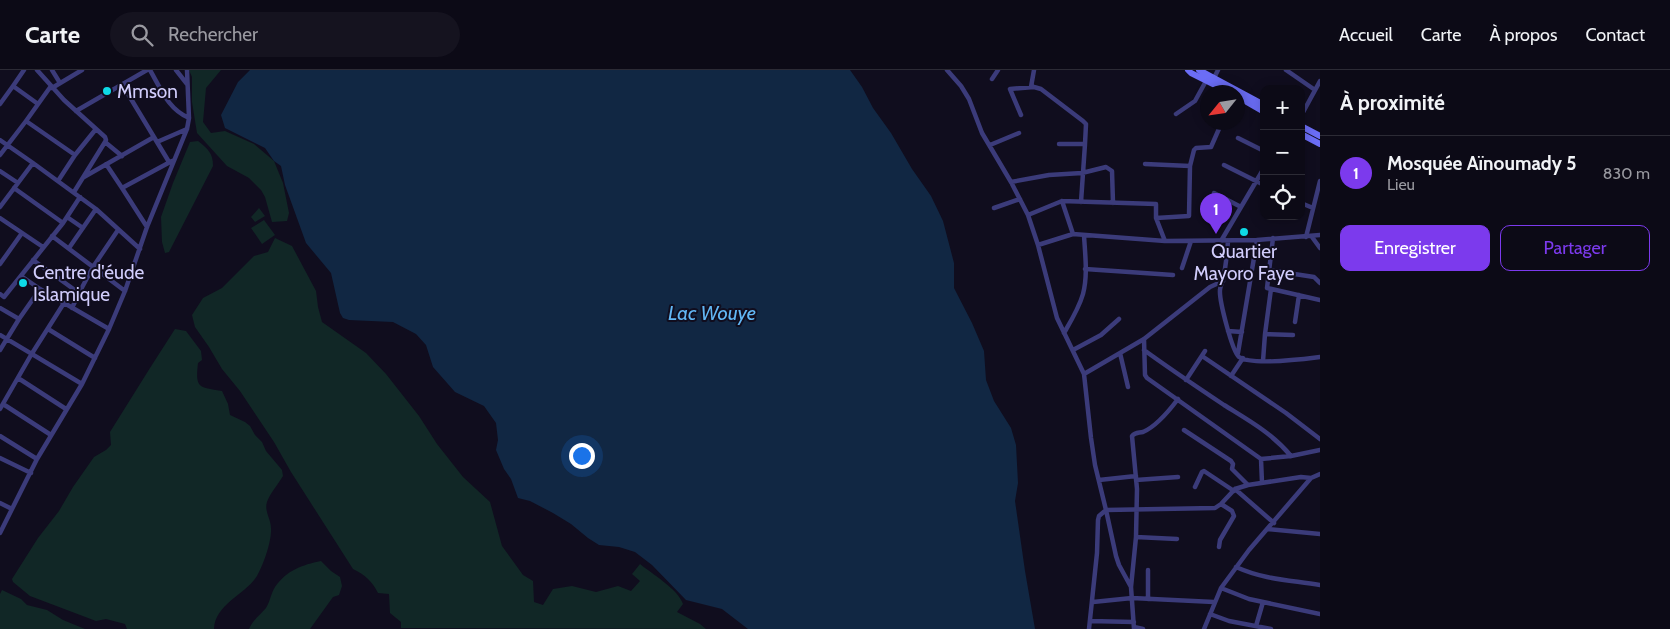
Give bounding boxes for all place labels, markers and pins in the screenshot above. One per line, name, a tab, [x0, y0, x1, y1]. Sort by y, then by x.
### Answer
place label: Mmson	[117, 80, 178, 103]
marker: Mmson	[101, 85, 113, 97]
pin: 1	[1200, 193, 1232, 234]
marker: Quartier Mayoro Faye	[1238, 226, 1250, 238]
place label: Quartier Mayoro Faye	[1193, 240, 1295, 285]
place label: Centre d'éude Islamique	[33, 261, 144, 306]
marker: Centre d'éude Islamique	[17, 277, 29, 289]

